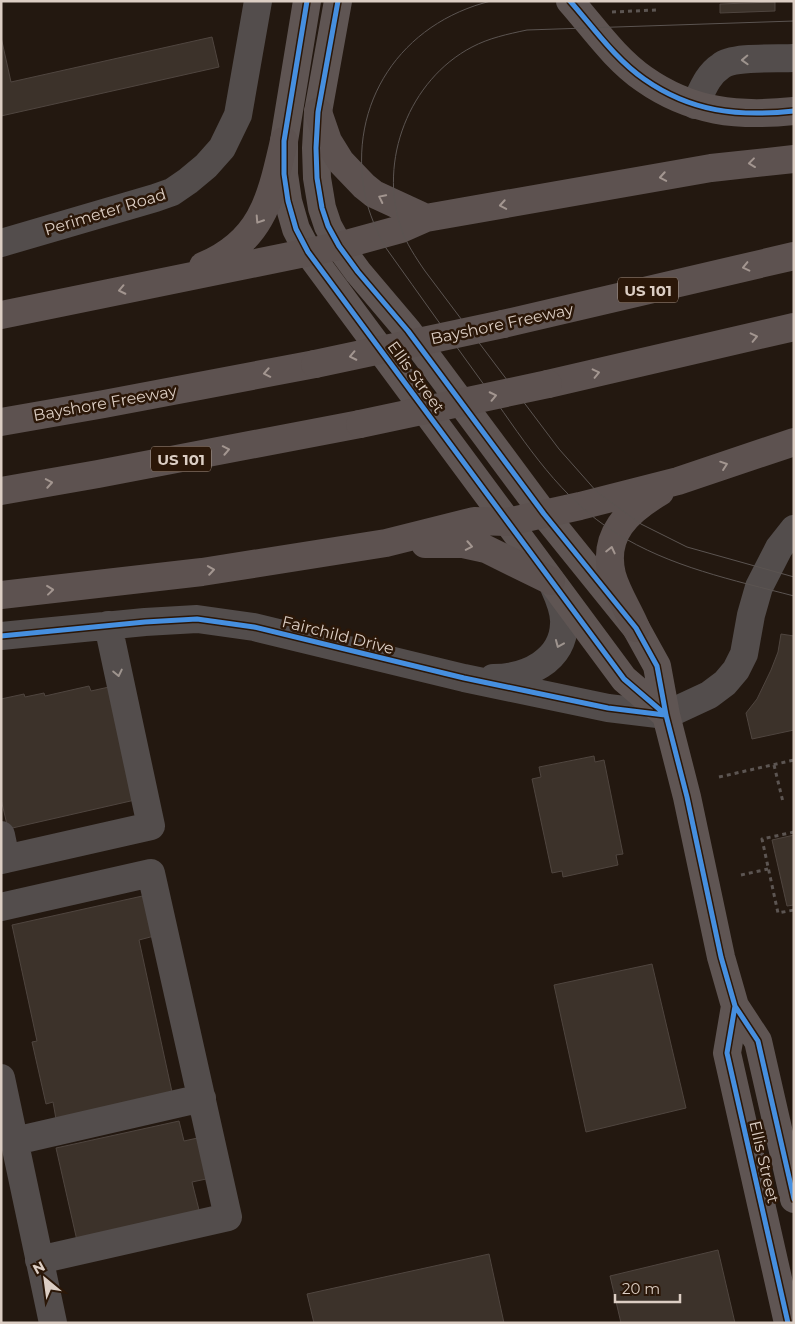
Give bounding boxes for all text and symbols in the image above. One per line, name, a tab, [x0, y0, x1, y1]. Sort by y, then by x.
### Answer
one-way arrow	[741, 55, 748, 65]
one-way arrow	[748, 157, 756, 168]
one-way arrow	[658, 171, 667, 181]
street label: Perimeter Road	[42, 184, 168, 240]
one-way arrow	[378, 194, 387, 204]
one-way arrow	[498, 199, 507, 209]
one-way arrow	[255, 214, 265, 223]
one-way arrow	[743, 262, 751, 272]
road number: US 101	[618, 278, 678, 302]
one-way arrow	[117, 284, 126, 295]
street label: Bayshore Freeway	[429, 300, 575, 348]
one-way arrow	[750, 332, 759, 343]
street label: Ellis Street	[384, 337, 449, 417]
one-way arrow	[348, 350, 357, 361]
one-way arrow	[262, 367, 271, 378]
one-way arrow	[592, 368, 600, 379]
street label: Bayshore Freeway	[32, 381, 179, 425]
one-way arrow	[489, 391, 498, 402]
one-way arrow	[222, 445, 231, 455]
road number: US 101	[151, 446, 211, 472]
one-way arrow	[720, 461, 728, 471]
one-way arrow	[45, 478, 54, 488]
one-way arrow	[465, 540, 474, 550]
one-way arrow	[605, 546, 616, 555]
one-way arrow	[207, 565, 215, 576]
one-way arrow	[46, 585, 54, 596]
street label: Fairchild Drive	[280, 612, 396, 658]
one-way arrow	[554, 639, 565, 648]
one-way arrow	[112, 669, 123, 677]
street label: Ellis Street	[745, 1119, 783, 1206]
north arrow	[20, 1254, 70, 1304]
text: N	[29, 1257, 48, 1278]
scale bar	[615, 1272, 680, 1304]
text: 20 m	[622, 1279, 660, 1298]

